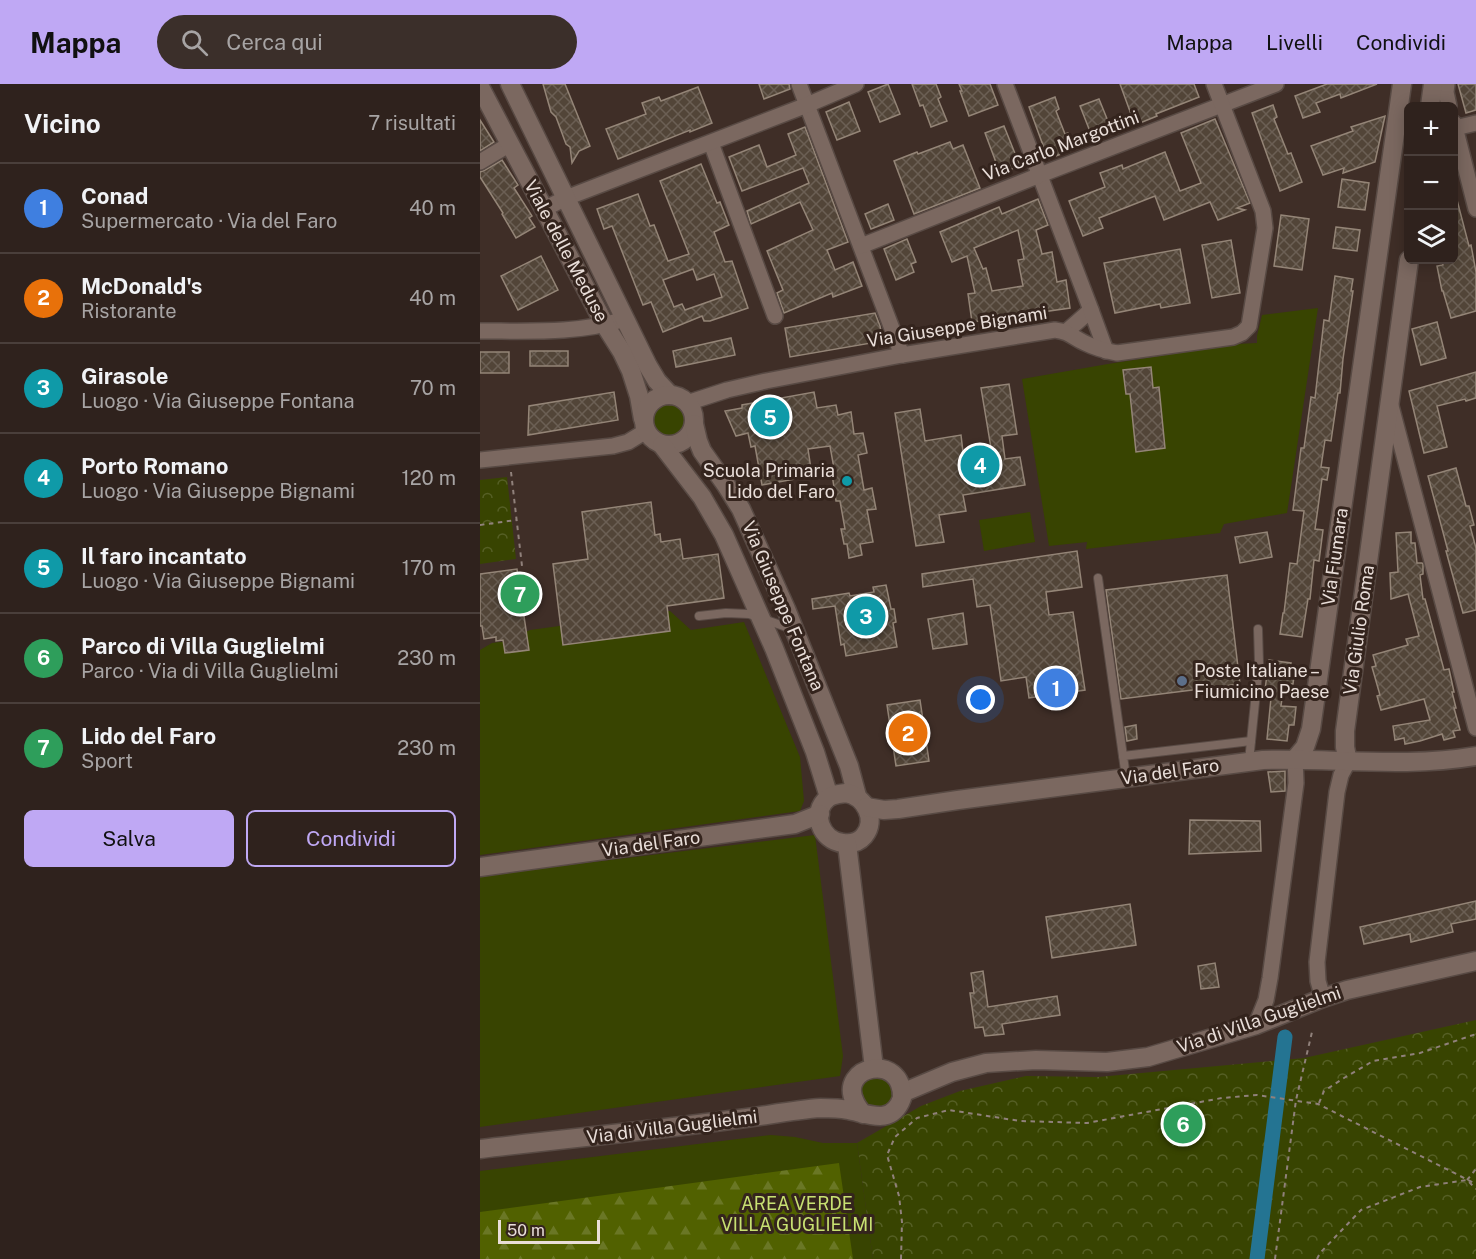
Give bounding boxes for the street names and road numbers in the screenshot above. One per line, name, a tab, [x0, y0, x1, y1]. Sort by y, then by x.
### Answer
street label: Via Carlo Margottini	[980, 106, 1142, 185]
street label: Viale delle Meduse	[520, 176, 613, 325]
street label: Via Giuseppe Bignami	[865, 302, 1049, 351]
street label: Via Fiumara	[1317, 507, 1352, 607]
street label: Via Giuseppe Fontana	[738, 518, 829, 694]
street label: Via Giulio Roma	[1339, 564, 1378, 696]
street label: Via del Faro	[1119, 754, 1220, 789]
street label: Via del Faro	[600, 826, 701, 861]
street label: Via di Villa Guglielmi	[1174, 982, 1343, 1057]
street label: Via di Villa Guglielmi	[585, 1106, 758, 1147]

